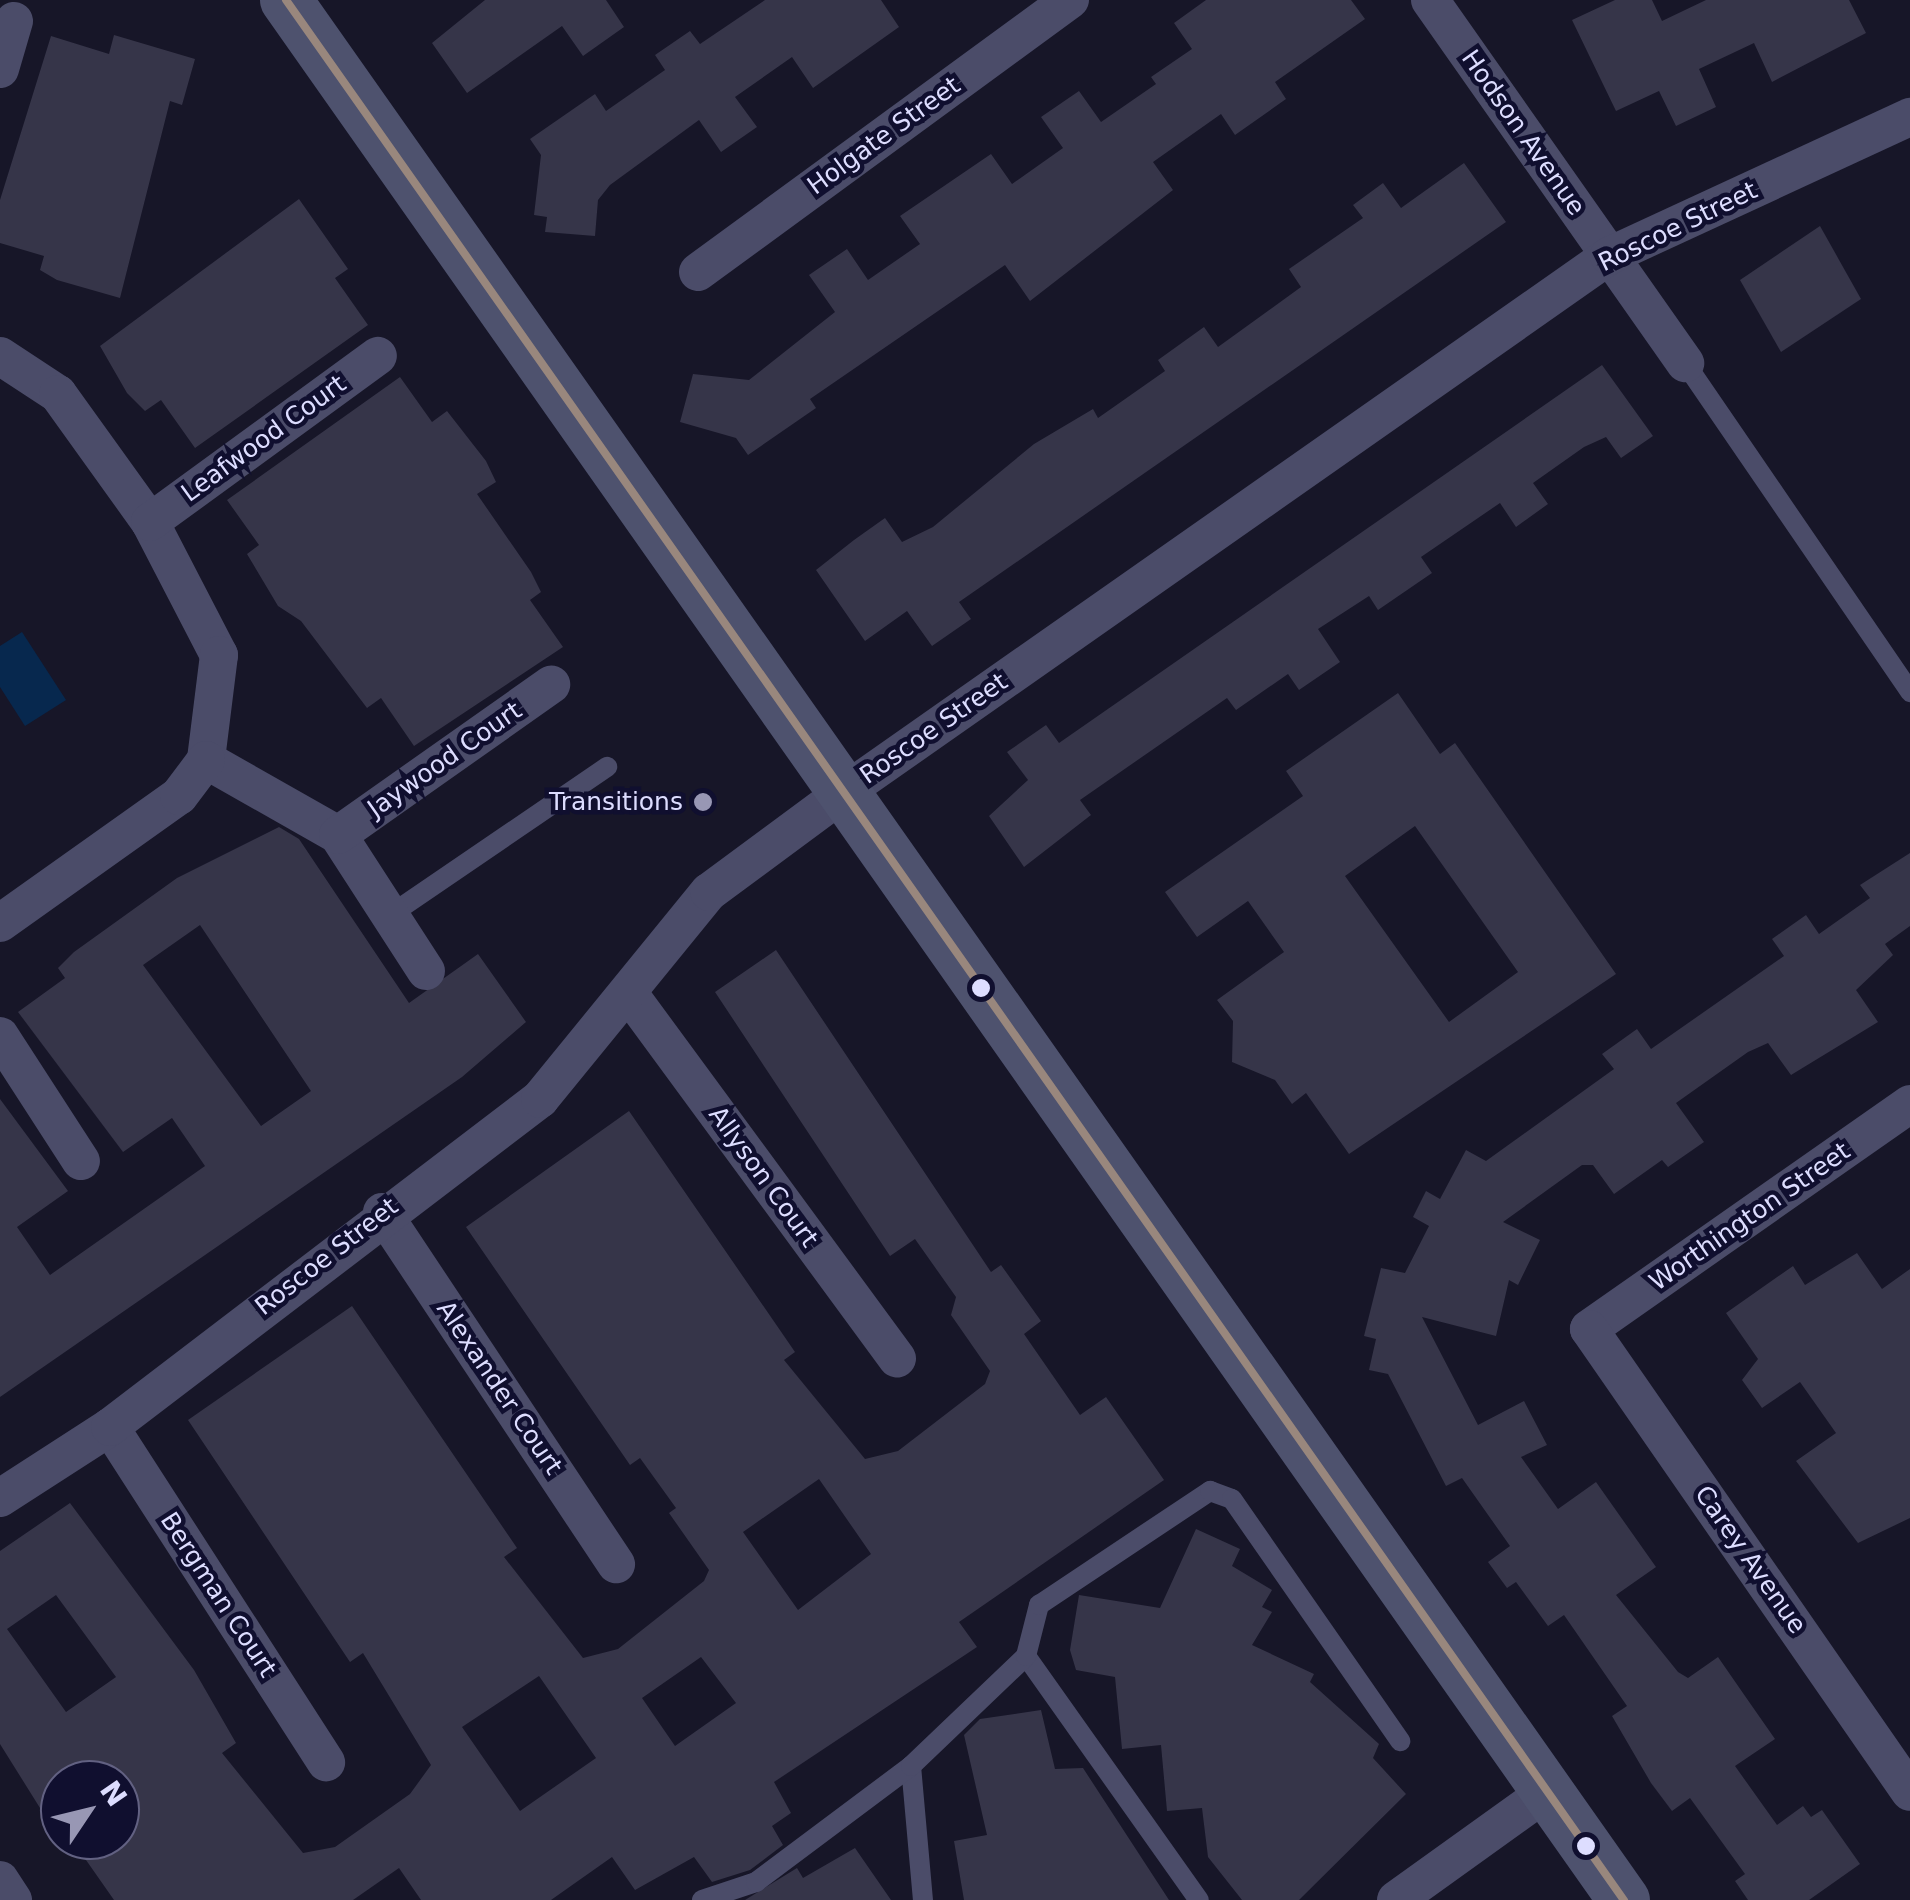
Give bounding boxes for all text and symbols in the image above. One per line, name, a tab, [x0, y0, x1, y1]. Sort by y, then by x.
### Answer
street label: Hodson Avenue	[1455, 45, 1591, 221]
street label: Holgate Street	[802, 71, 966, 201]
street label: Roscoe Street	[1594, 176, 1762, 278]
street label: Leafwood Court	[176, 369, 352, 509]
street label: Roscoe Street	[855, 667, 1013, 791]
street label: Jaywood Court	[362, 696, 528, 824]
place label: Transitions	[549, 787, 683, 817]
marker: Transitions	[692, 791, 714, 813]
unlabelled marker	[971, 978, 991, 998]
street label: Allyson Court	[702, 1101, 824, 1253]
street label: Worthington Street	[1644, 1136, 1856, 1298]
street label: Roscoe Street	[250, 1192, 404, 1322]
street label: Alexander Court	[430, 1295, 568, 1481]
street label: Carey Avenue	[1688, 1480, 1812, 1640]
street label: Bergman Court	[154, 1507, 282, 1683]
north arrow	[40, 1760, 140, 1860]
text: N	[93, 1775, 134, 1813]
unlabelled marker	[1576, 1836, 1596, 1856]

